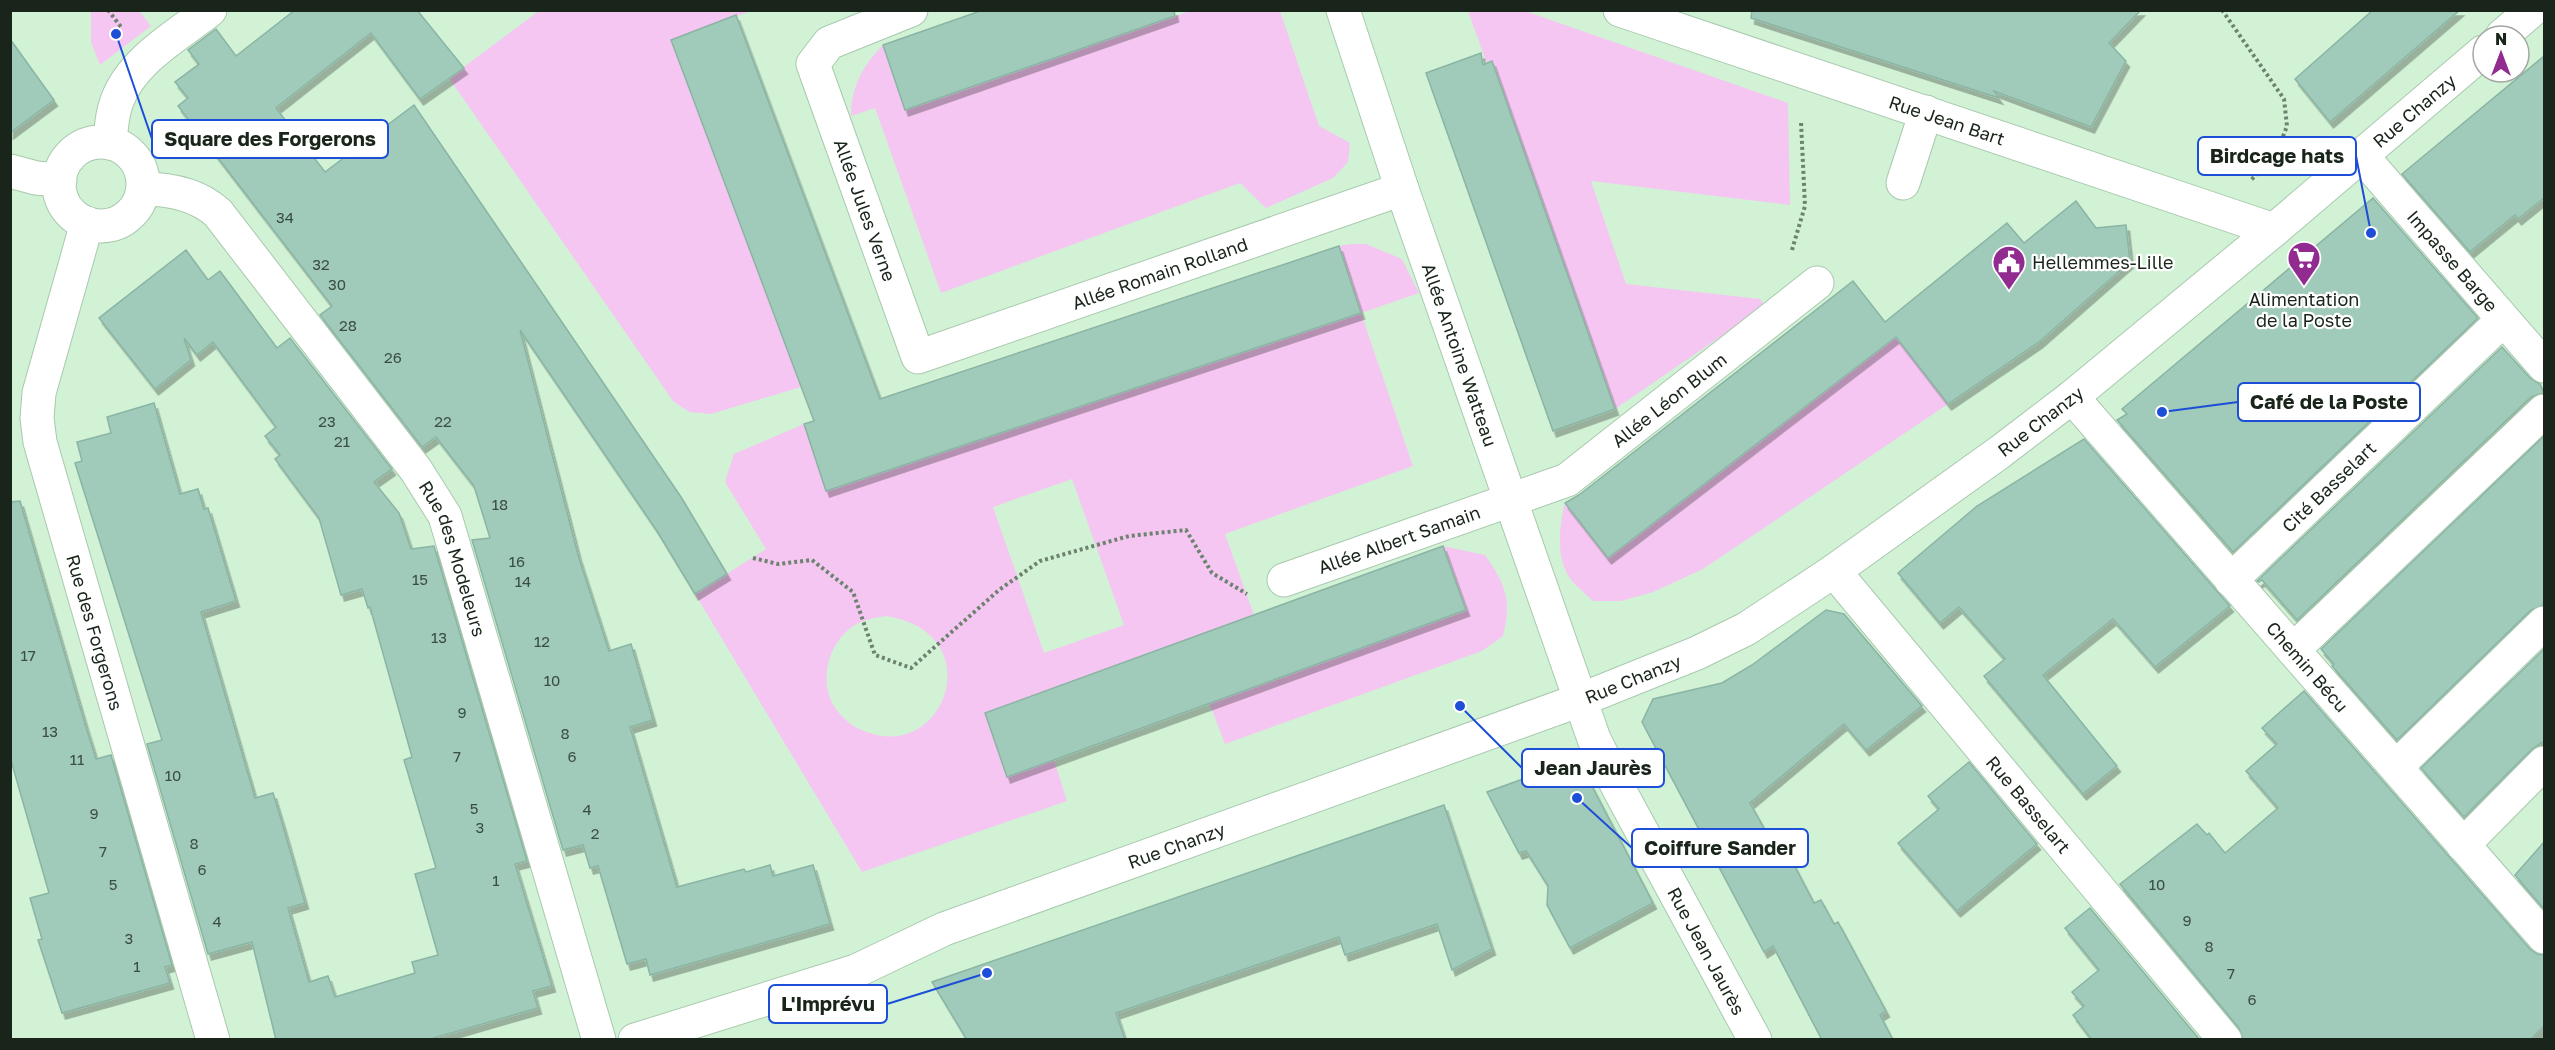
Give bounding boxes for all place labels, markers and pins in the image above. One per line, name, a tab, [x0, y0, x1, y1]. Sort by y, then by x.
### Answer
callout: Square des Forgerons	[152, 120, 388, 158]
callout: Birdcage hats	[2198, 137, 2356, 175]
supermarket icon: Alimentation de la Poste	[2286, 240, 2322, 287]
public building icon: Hellemmes-Lille	[1991, 244, 2027, 291]
place label: Hellemmes-Lille	[2032, 251, 2173, 273]
place label: Alimentation de la Poste	[2249, 288, 2359, 331]
callout: Café de la Poste	[2238, 383, 2420, 421]
callout: Jean Jaurès	[1522, 749, 1664, 787]
callout: Coiffure Sander	[1632, 829, 1808, 867]
callout: L'Imprévu	[769, 985, 887, 1023]

